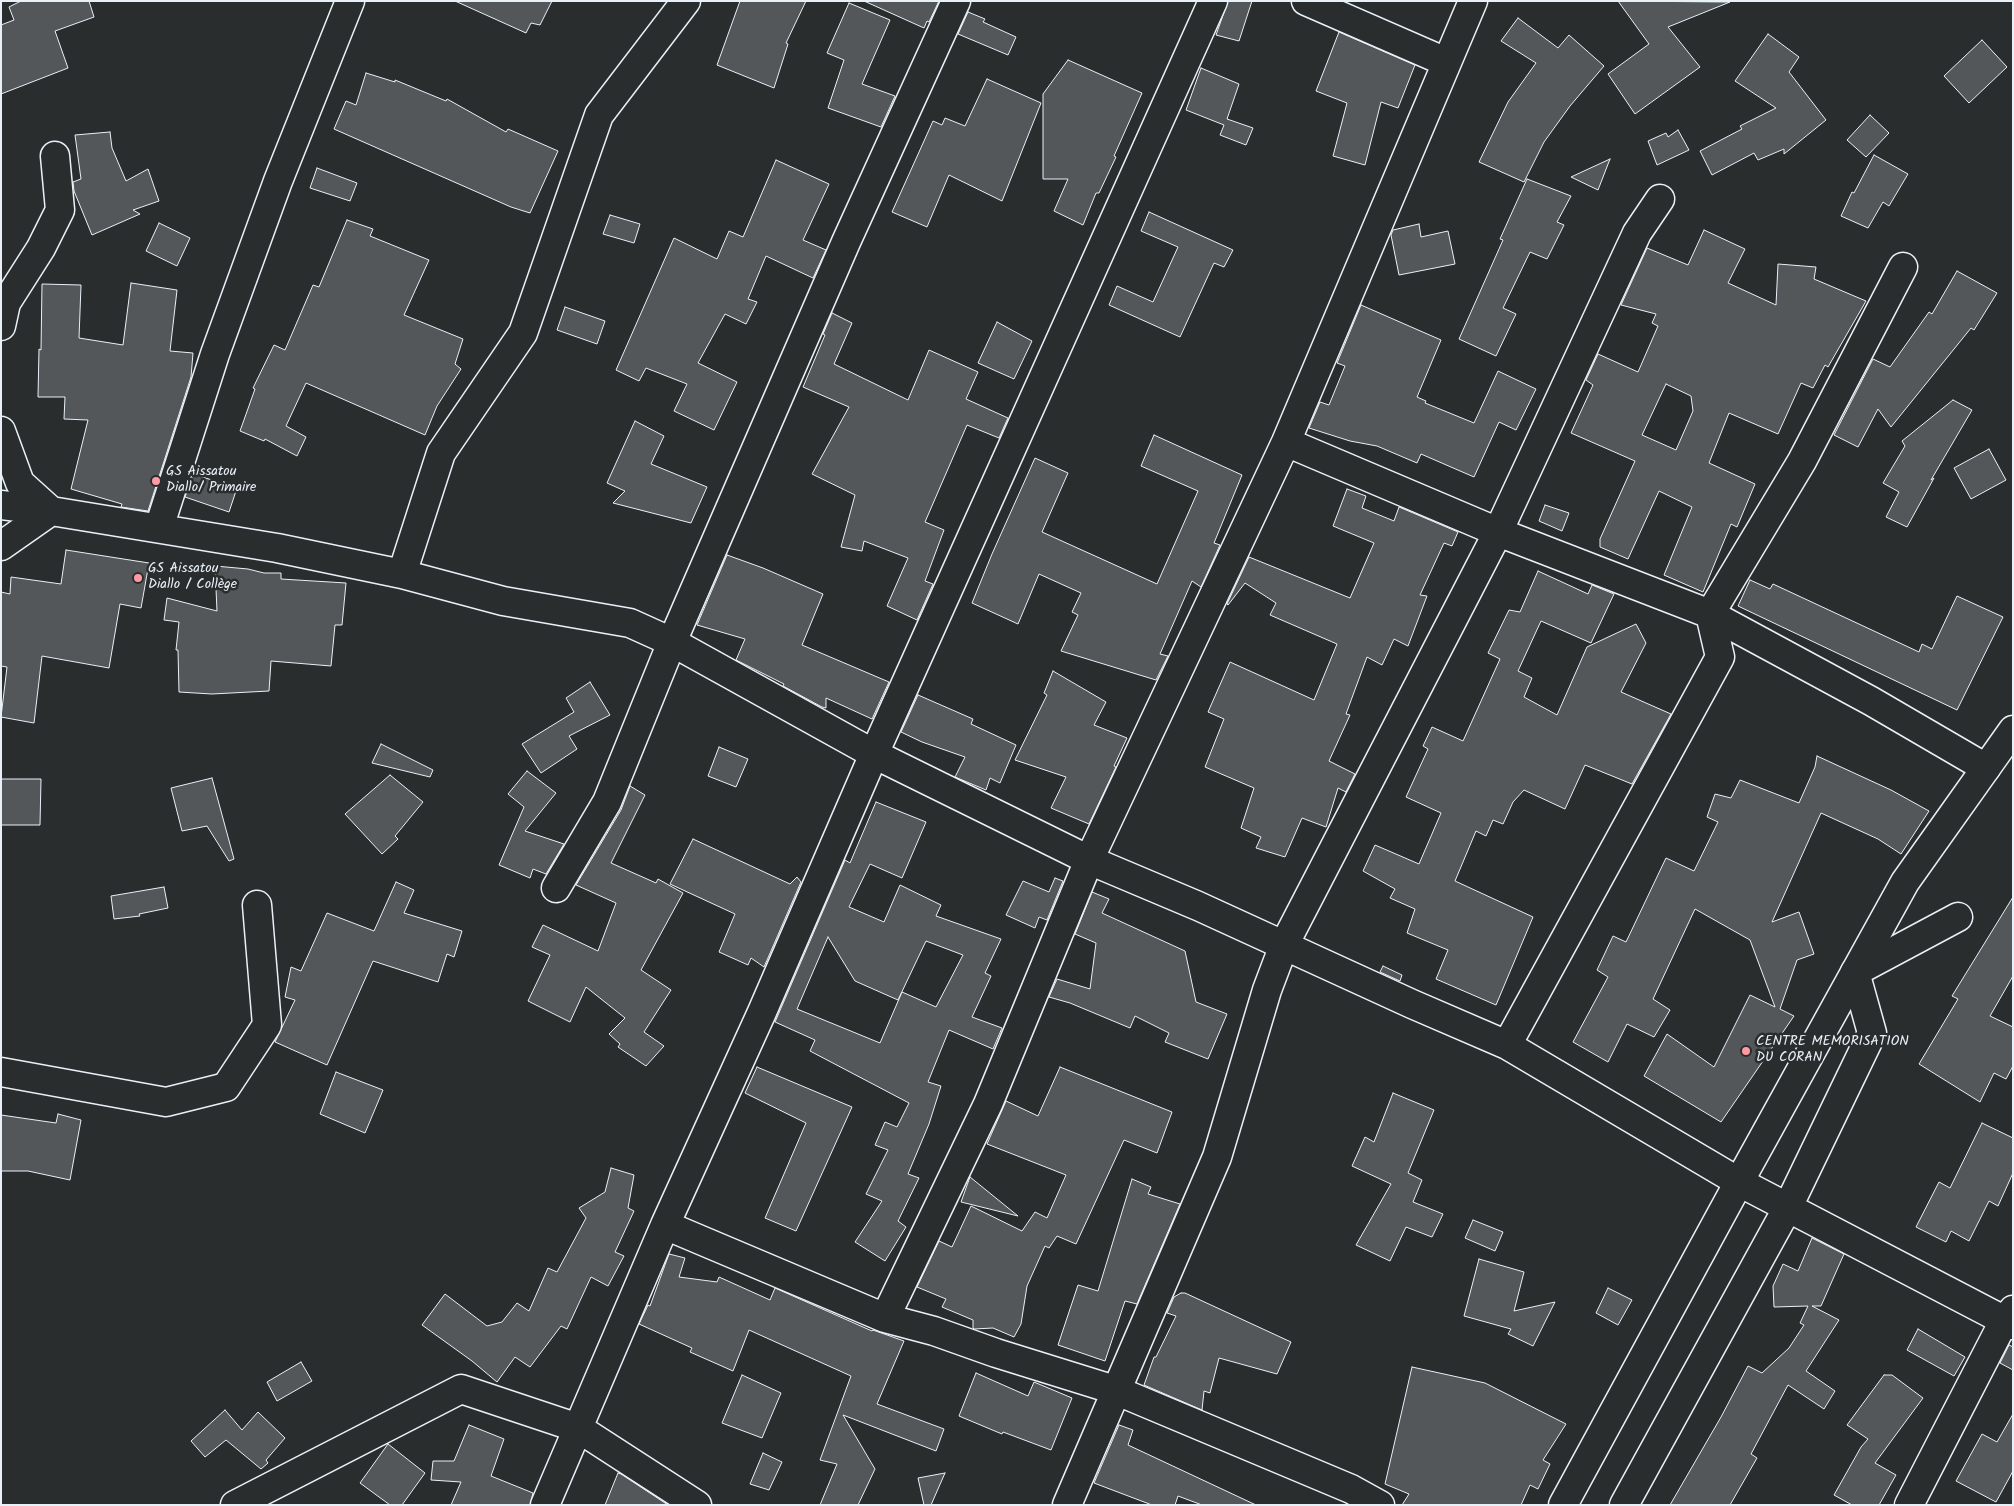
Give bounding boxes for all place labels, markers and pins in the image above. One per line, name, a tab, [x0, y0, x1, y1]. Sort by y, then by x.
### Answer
place label: GS Aissatou Diallo/ Primaire	[166, 465, 256, 498]
marker: GS Aissatou Diallo/ Primaire	[150, 475, 162, 487]
place label: GS Aissatou Diallo / Collège	[148, 562, 237, 594]
marker: GS Aissatou Diallo / Collège	[132, 572, 144, 584]
place label: CENTRE MEMORISATION DU CORAN	[1756, 1035, 1909, 1068]
marker: CENTRE MEMORISATION DU CORAN	[1740, 1045, 1752, 1057]

